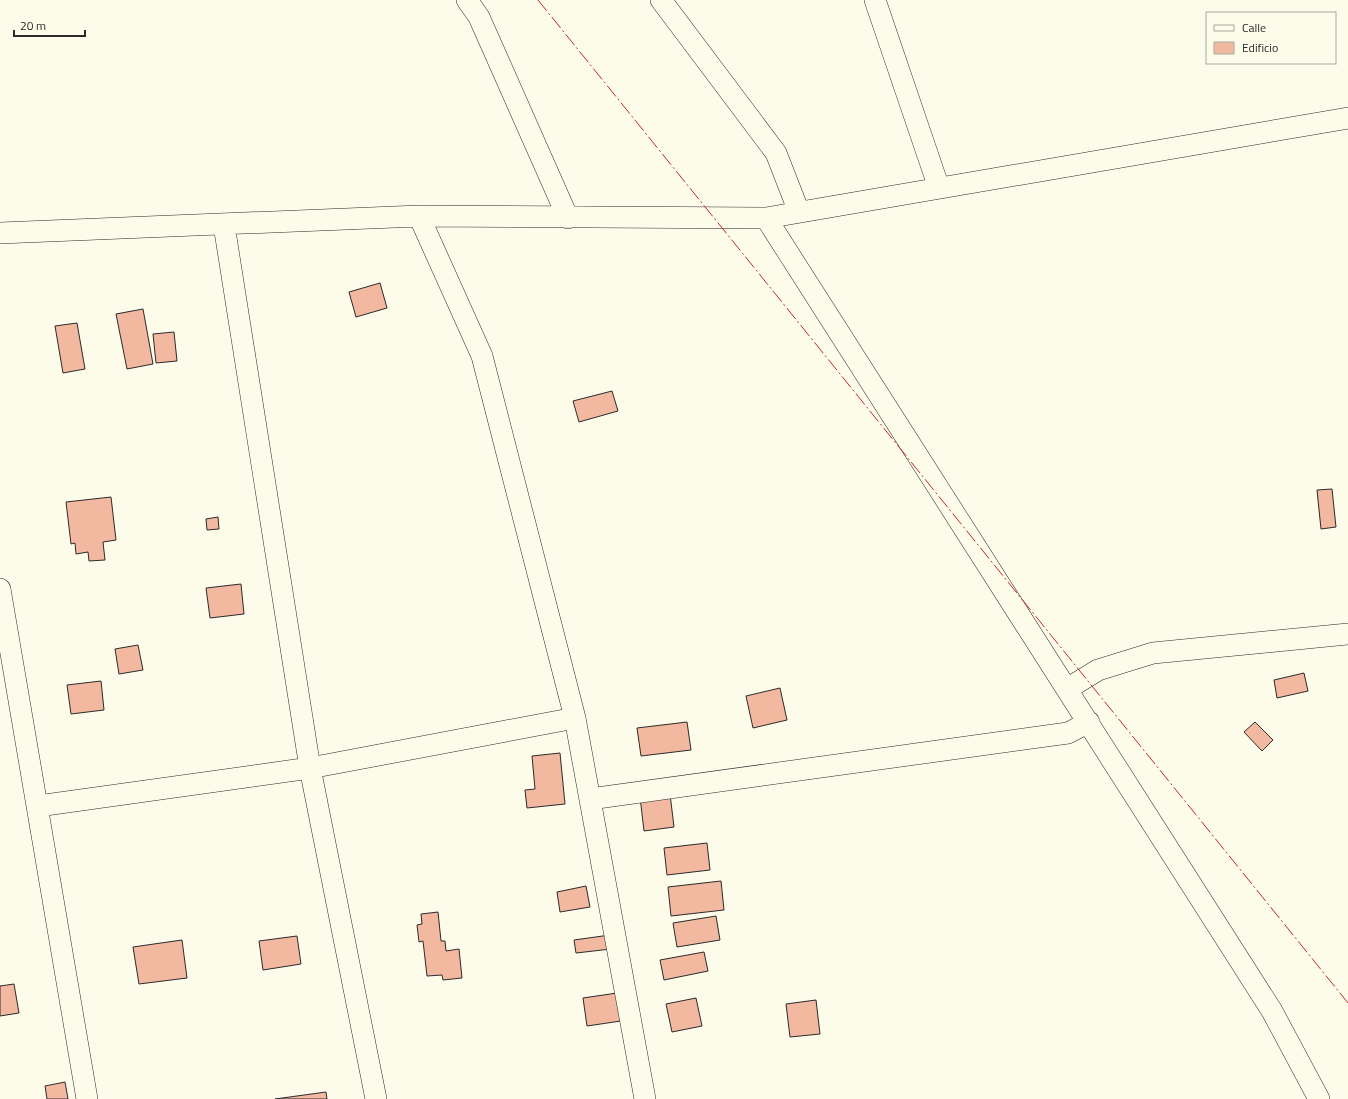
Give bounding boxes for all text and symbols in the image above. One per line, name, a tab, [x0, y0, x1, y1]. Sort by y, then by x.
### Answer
scale bar	[14, 12, 85, 38]
legend	[1206, 12, 1336, 64]
text: 20 m	[20, 16, 46, 35]
text: Calle	[1242, 18, 1266, 37]
text: Edificio	[1242, 38, 1278, 57]

